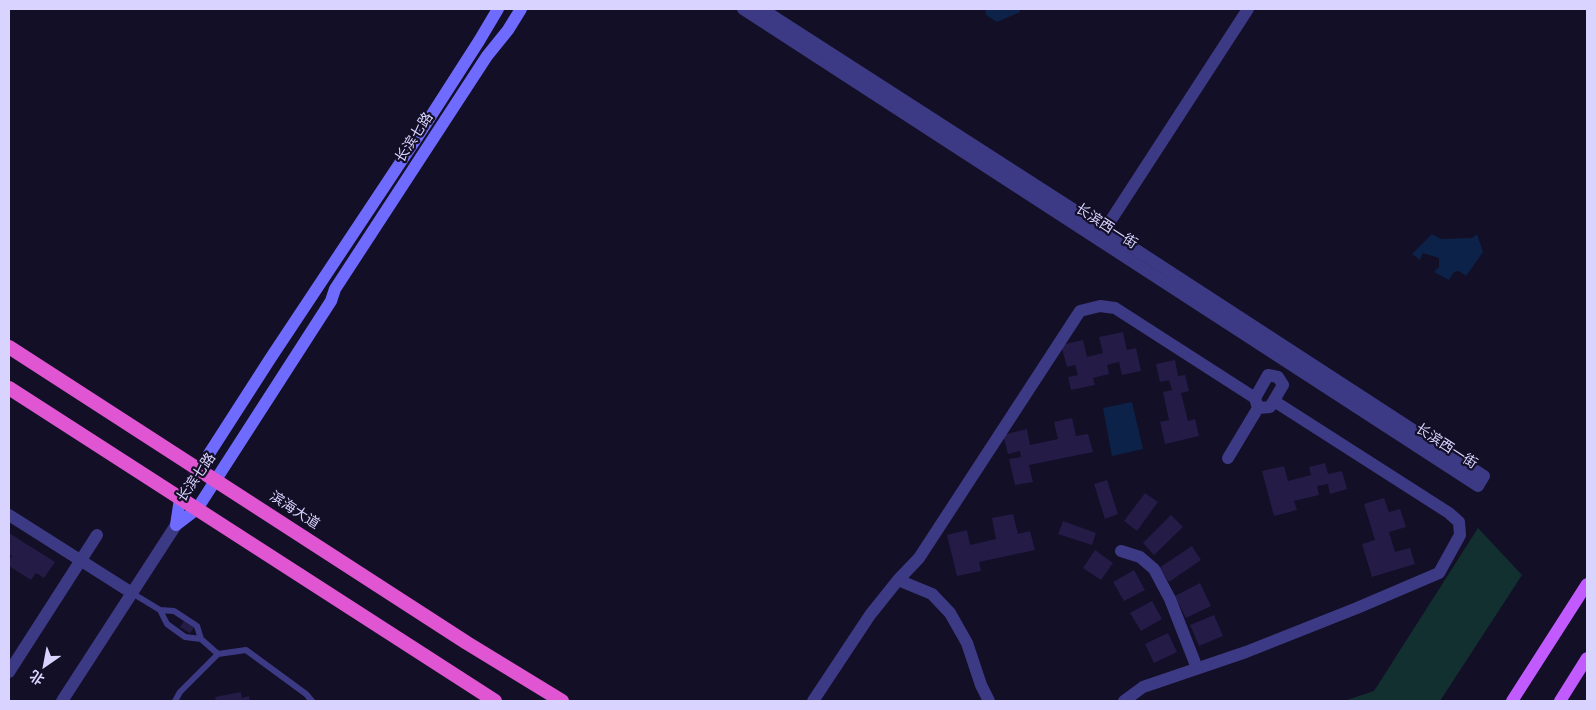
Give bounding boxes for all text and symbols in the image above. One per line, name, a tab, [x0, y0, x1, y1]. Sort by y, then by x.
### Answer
street label: 长滨七路	[393, 110, 437, 166]
street label: 长滨西一街	[1072, 201, 1140, 253]
street label: 长滨西一街	[1412, 421, 1480, 473]
street label: 长滨七路	[174, 450, 220, 506]
street label: 滨海大道	[266, 489, 322, 533]
north arrow	[20, 640, 70, 690]
text: 北	[26, 665, 48, 690]

